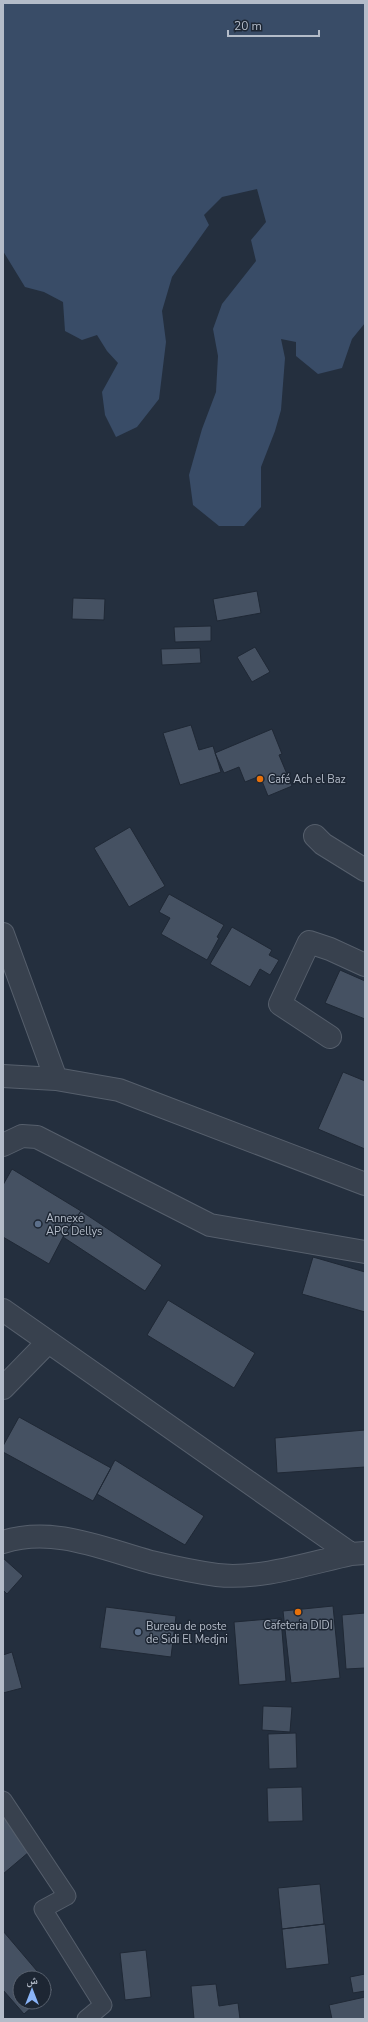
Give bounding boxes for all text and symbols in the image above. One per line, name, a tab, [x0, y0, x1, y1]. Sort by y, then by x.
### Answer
scale bar	[228, 12, 319, 38]
text: 20 m	[234, 18, 262, 34]
place label: Café Ach el Baz	[268, 772, 346, 787]
marker: Café Ach el Baz	[255, 774, 265, 784]
place label: Annexe APC Dellys	[46, 1211, 102, 1239]
marker: Annexe APC Dellys	[33, 1219, 43, 1229]
marker: Cafeteria DIDI	[293, 1607, 303, 1617]
place label: Cafeteria DIDI	[263, 1618, 333, 1633]
place label: Bureau de poste de Sidi El Medjni	[146, 1619, 228, 1647]
marker: Bureau de poste de Sidi El Medjni	[133, 1627, 143, 1637]
north arrow	[12, 1970, 52, 2010]
text: ش	[26, 1973, 38, 1988]

